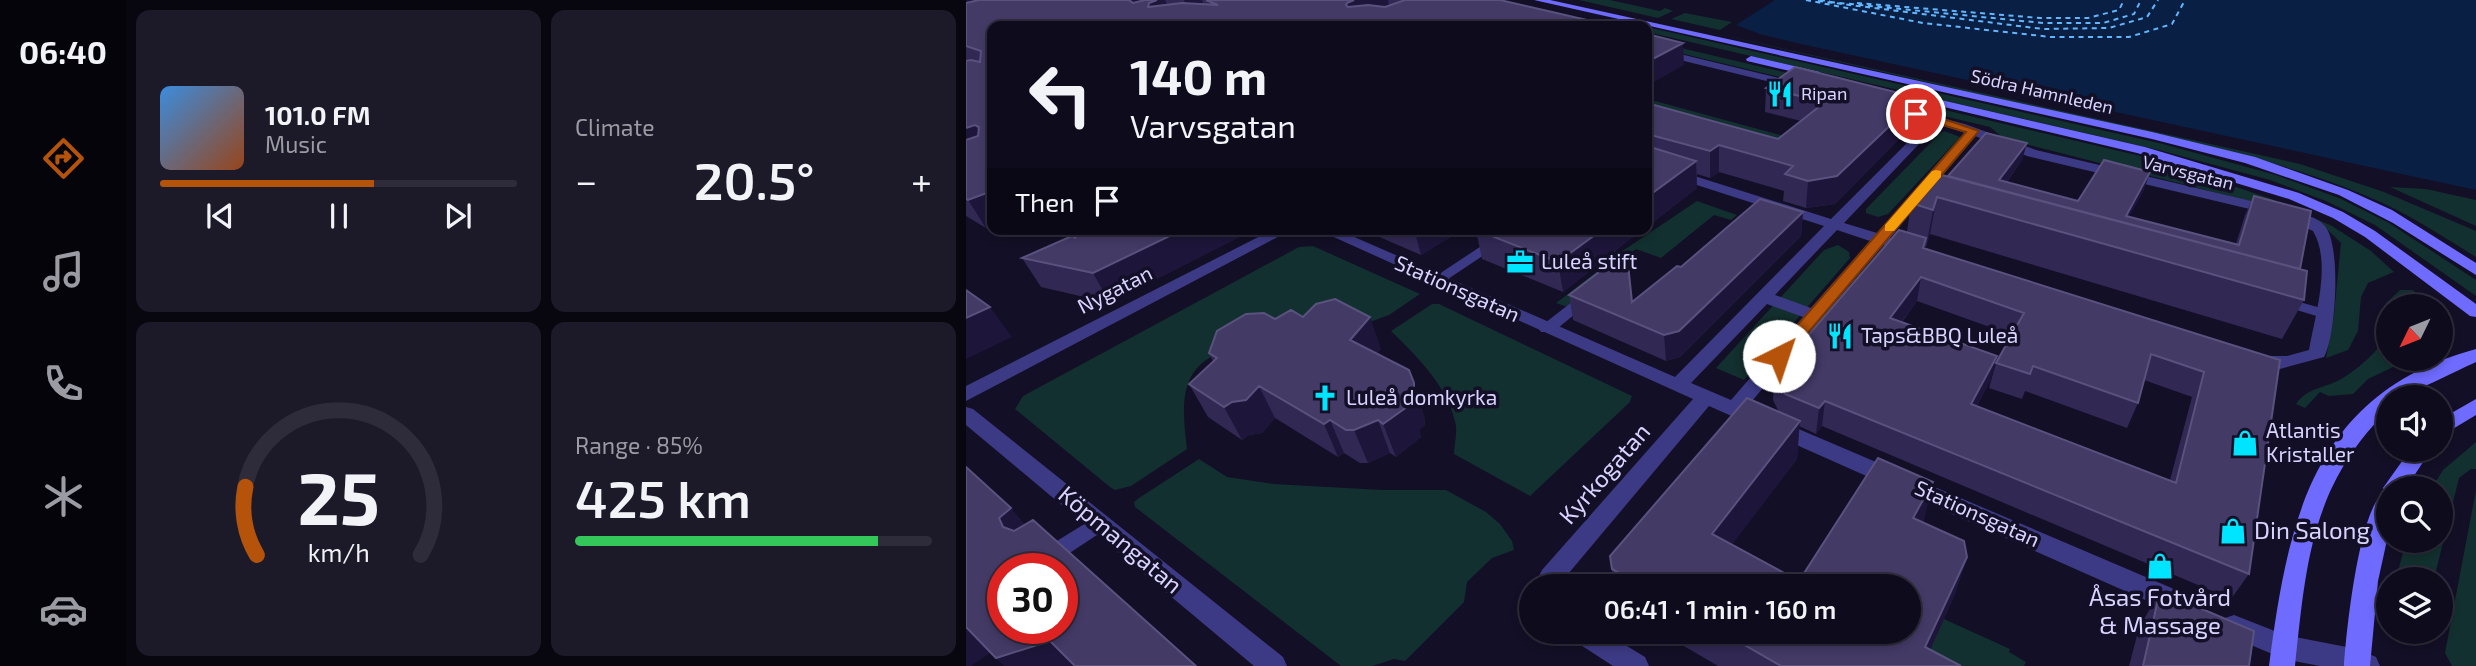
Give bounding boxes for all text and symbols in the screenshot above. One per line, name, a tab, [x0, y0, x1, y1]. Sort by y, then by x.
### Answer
text: 06:40	[19, 32, 107, 70]
text: 140 m	[1130, 46, 1267, 105]
icon: left	[1015, 49, 1106, 140]
street label: Södra Hamnleden	[1969, 64, 2116, 118]
restaurant icon: Ripan	[1765, 79, 1795, 109]
place label: Ripan	[1801, 82, 1847, 104]
pin	[1886, 84, 1946, 144]
icon: arrive	[1897, 95, 1935, 133]
text: 101.0 FM	[265, 99, 371, 130]
text: Varvsgatan	[1130, 106, 1296, 144]
text: Climate	[575, 113, 655, 141]
text: Music	[265, 130, 327, 158]
icon: directions	[39, 134, 88, 183]
text: 20.5°	[694, 148, 815, 210]
street label: Varvsgatan	[2140, 150, 2236, 194]
text: −	[575, 157, 597, 203]
text: +	[911, 157, 932, 203]
icon: arrive	[1088, 182, 1126, 220]
text: Then	[1015, 186, 1074, 217]
icon: previous	[201, 197, 239, 235]
icon: pause	[320, 197, 358, 235]
icon: next	[439, 197, 477, 235]
icon: music	[39, 247, 88, 296]
office icon: Luleå stift	[1505, 247, 1535, 277]
place label: Luleå stift	[1541, 248, 1637, 273]
street label: Stationsgatan	[1391, 249, 1524, 326]
street label: Nygatan	[1073, 259, 1156, 318]
north arrow	[2376, 294, 2454, 371]
map controls	[2376, 294, 2453, 644]
position arrow	[1742, 319, 1816, 393]
restaurant icon: Taps&BBQ Luleå	[1825, 321, 1855, 351]
place label: Taps&BBQ Luleå	[1861, 322, 2018, 348]
icon: phone	[39, 359, 88, 408]
church icon: Luleå domkyrka	[1310, 383, 1340, 413]
place label: Luleå domkyrka	[1346, 384, 1497, 409]
button: sound	[2376, 385, 2453, 462]
street label: Kyrkogatan	[1552, 417, 1656, 529]
place label: Atlantis Kristaller	[2266, 417, 2355, 466]
shop icon: Atlantis Kristaller	[2230, 428, 2260, 458]
text: Range · 85%	[575, 431, 703, 459]
text: 25	[297, 452, 380, 540]
text: 425 km	[575, 466, 751, 528]
icon: climate	[39, 472, 88, 521]
street label: Stationsgatan	[1911, 474, 2044, 551]
button: search	[2376, 476, 2453, 553]
street label: Köpmangatan	[1053, 479, 1189, 599]
place label: Din Salong	[2254, 515, 2370, 544]
shop icon: Din Salong	[2218, 516, 2248, 546]
text: km/h	[307, 537, 370, 567]
shop icon: Åsas Fotvård & Massage	[2145, 551, 2175, 581]
speed limit sign: 30	[987, 553, 1078, 644]
button: layers	[2376, 567, 2453, 644]
place label: Åsas Fotvård & Massage	[2089, 582, 2231, 639]
icon: car	[39, 585, 88, 634]
text: 06:41 · 1 min · 160 m	[1604, 593, 1836, 624]

